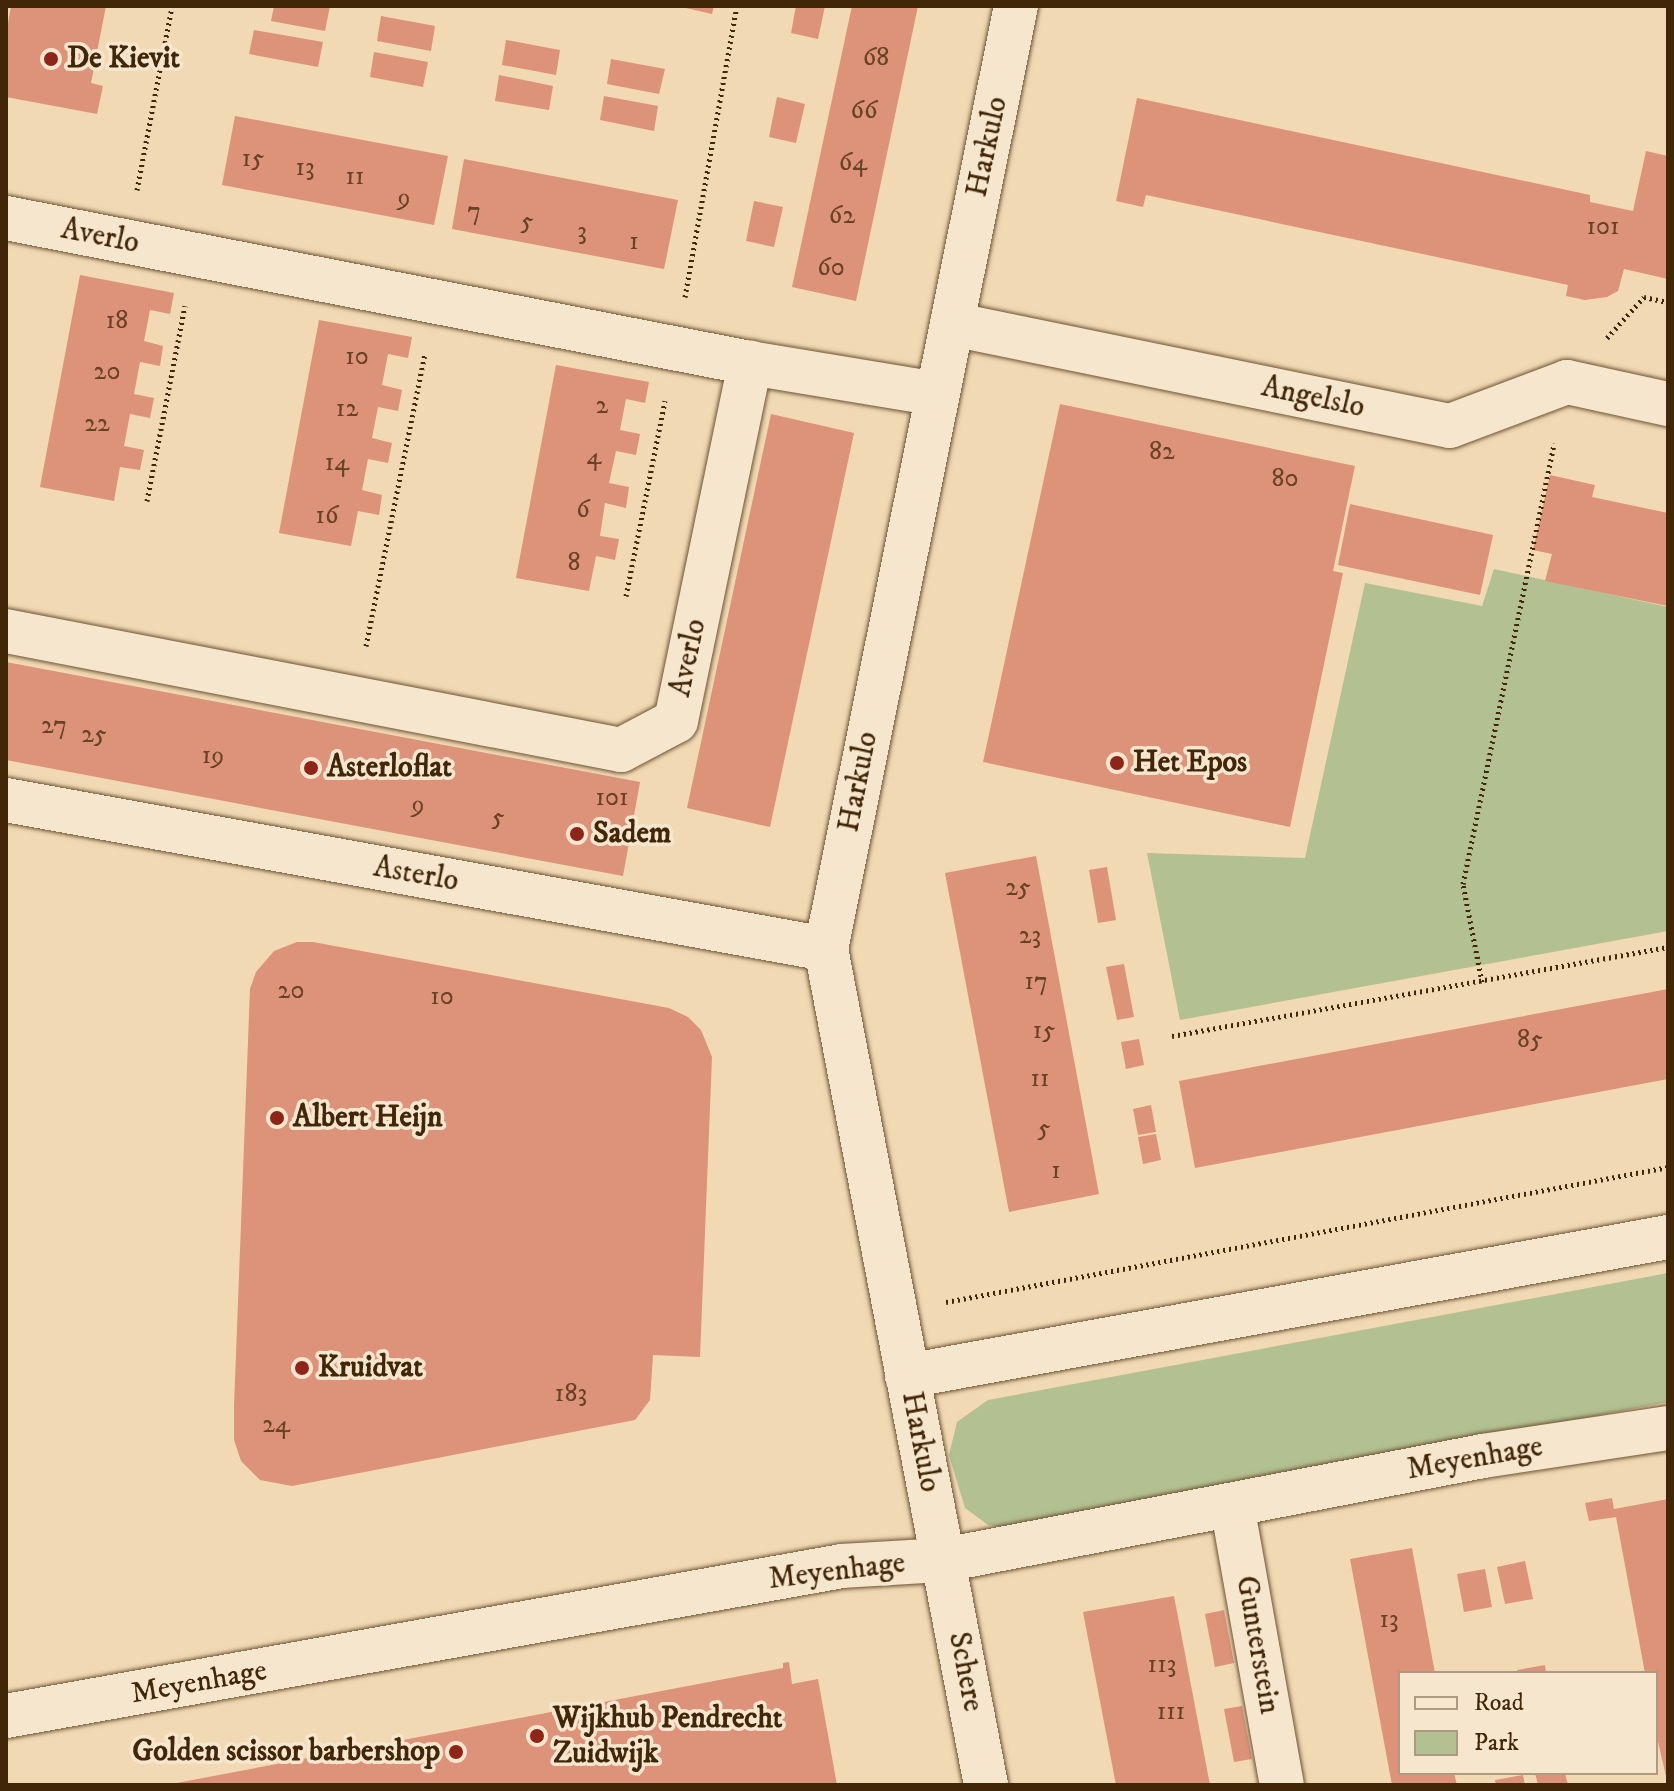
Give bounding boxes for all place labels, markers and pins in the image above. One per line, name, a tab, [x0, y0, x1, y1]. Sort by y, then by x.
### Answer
place label: De Kievit	[67, 41, 180, 77]
marker: De Kievit	[42, 50, 60, 68]
place label: Het Epos	[1133, 745, 1247, 781]
place label: Asterloflat	[327, 750, 452, 786]
marker: Het Epos	[1108, 754, 1126, 772]
marker: Asterloflat	[302, 759, 320, 777]
place label: Sadem	[593, 816, 671, 852]
marker: Sadem	[568, 825, 586, 843]
place label: Albert Heijn	[293, 1100, 443, 1136]
marker: Albert Heijn	[268, 1109, 286, 1127]
place label: Kruidvat	[318, 1350, 423, 1386]
marker: Kruidvat	[293, 1359, 311, 1377]
place label: Wijkhub Pendrecht Zuidwijk	[553, 1701, 782, 1772]
marker: Wijkhub Pendrecht Zuidwijk	[528, 1727, 546, 1745]
place label: Golden scissor barbershop	[132, 1734, 440, 1770]
marker: Golden scissor barbershop	[447, 1743, 465, 1761]

